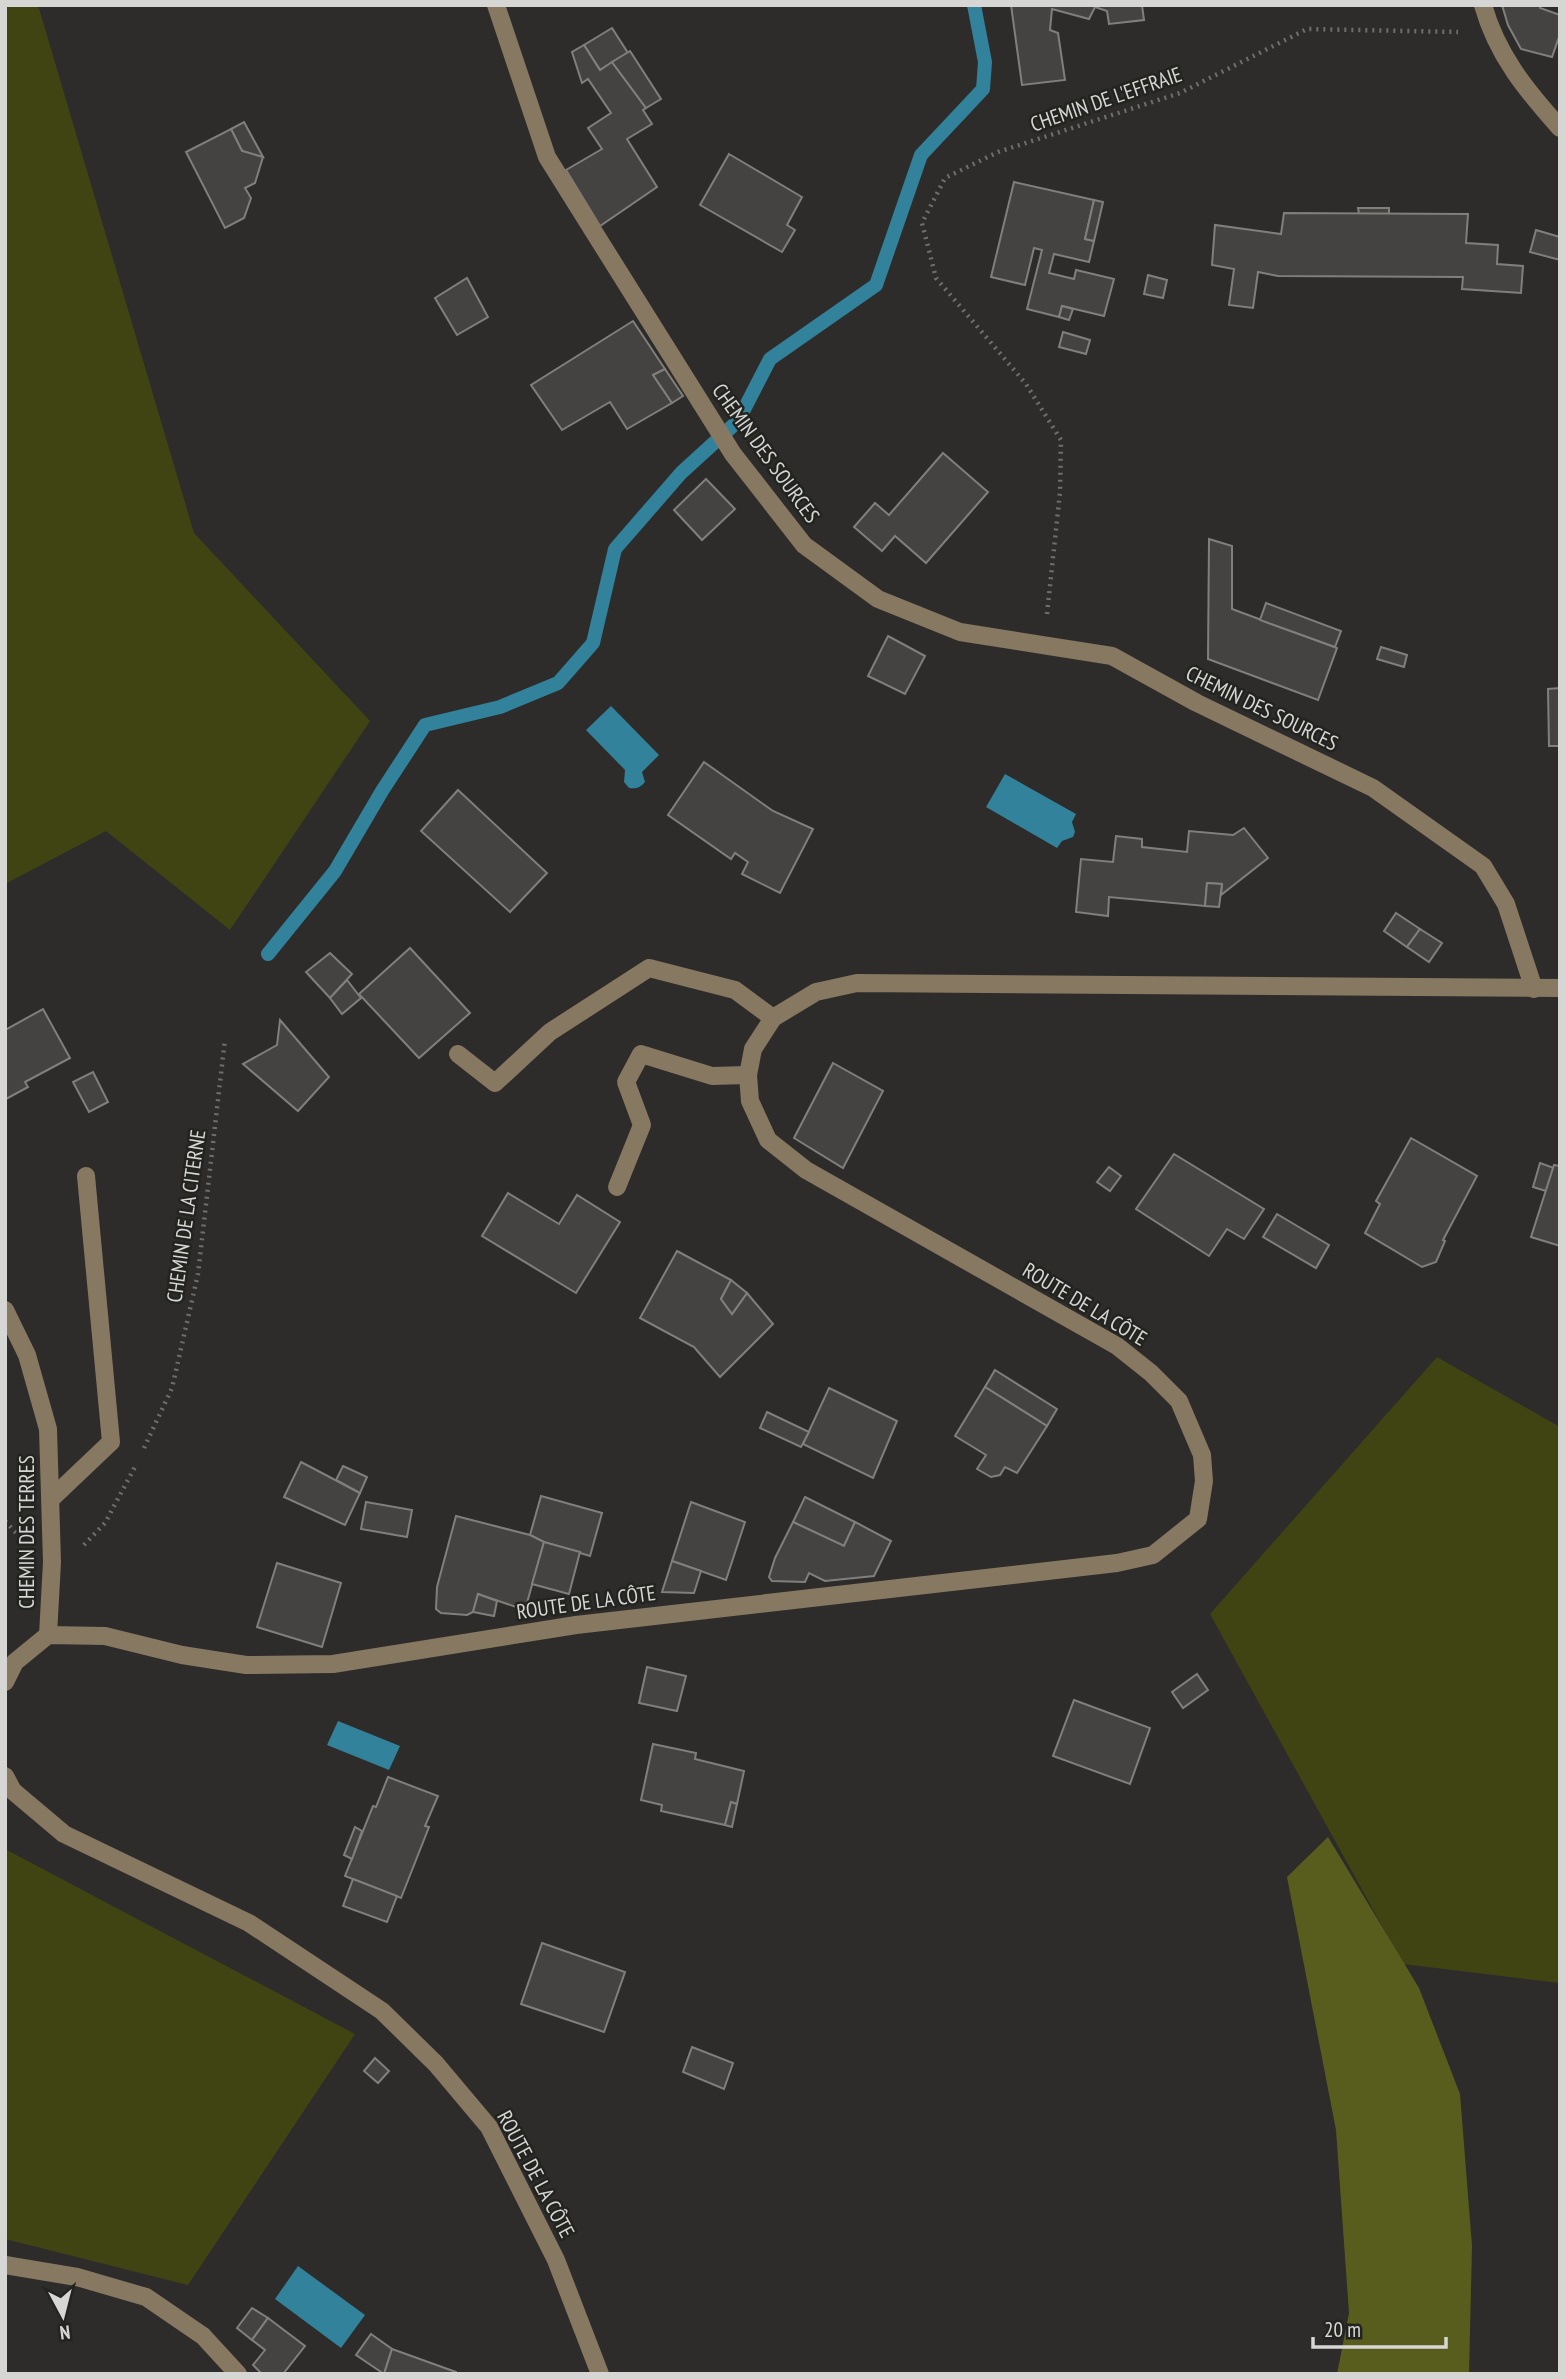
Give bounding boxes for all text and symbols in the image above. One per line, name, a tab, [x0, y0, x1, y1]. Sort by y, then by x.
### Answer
street label: CHEMIN DE L'EFFRAIE	[1027, 60, 1185, 138]
street label: CHEMIN DES SOURCES	[706, 378, 826, 528]
street label: CHEMIN DES SOURCES	[1182, 659, 1342, 757]
street label: CHEMIN DE LA CITERNE	[161, 1128, 211, 1304]
street label: ROUTE DE LA CÔTE	[1018, 1256, 1152, 1352]
street label: CHEMIN DES TERRES	[13, 1455, 40, 1609]
street label: ROUTE DE LA CÔTE	[515, 1579, 657, 1625]
street label: ROUTE DE LA CÔTE	[491, 2106, 581, 2242]
north arrow	[28, 2281, 98, 2351]
scale bar	[1313, 2306, 1446, 2350]
text: 20 m	[1324, 2316, 1361, 2343]
text: N	[59, 2320, 72, 2345]

